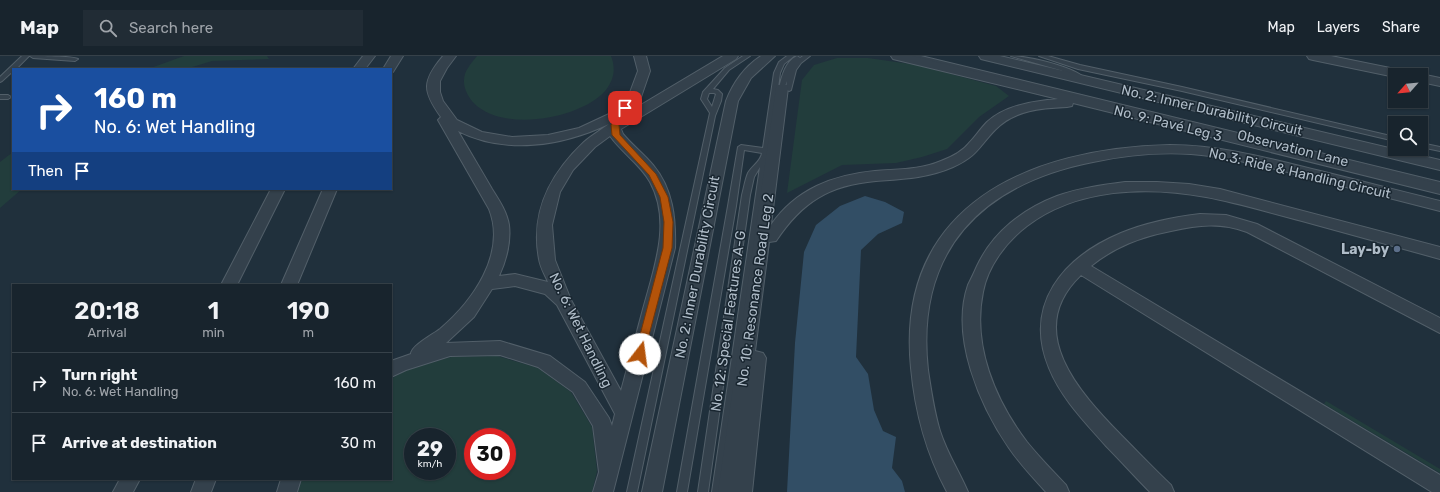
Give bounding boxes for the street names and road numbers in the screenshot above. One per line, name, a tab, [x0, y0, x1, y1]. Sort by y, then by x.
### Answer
street label: No. 2: Inner Durability Circuit	[1120, 81, 1305, 140]
street label: No. 9: Pavé Leg 3	[1112, 102, 1224, 145]
street label: Observation Lane	[1236, 126, 1350, 171]
street label: No.3: Ride & Handling Circuit	[1207, 144, 1393, 203]
street label: No. 2: Inner Durability Circuit	[671, 174, 724, 360]
street label: No. 10: Resonance Road Leg 2	[734, 193, 777, 388]
street label: No. 12: Special Features A-G	[707, 230, 750, 413]
street label: No. 6: Wet Handling	[545, 270, 616, 390]

